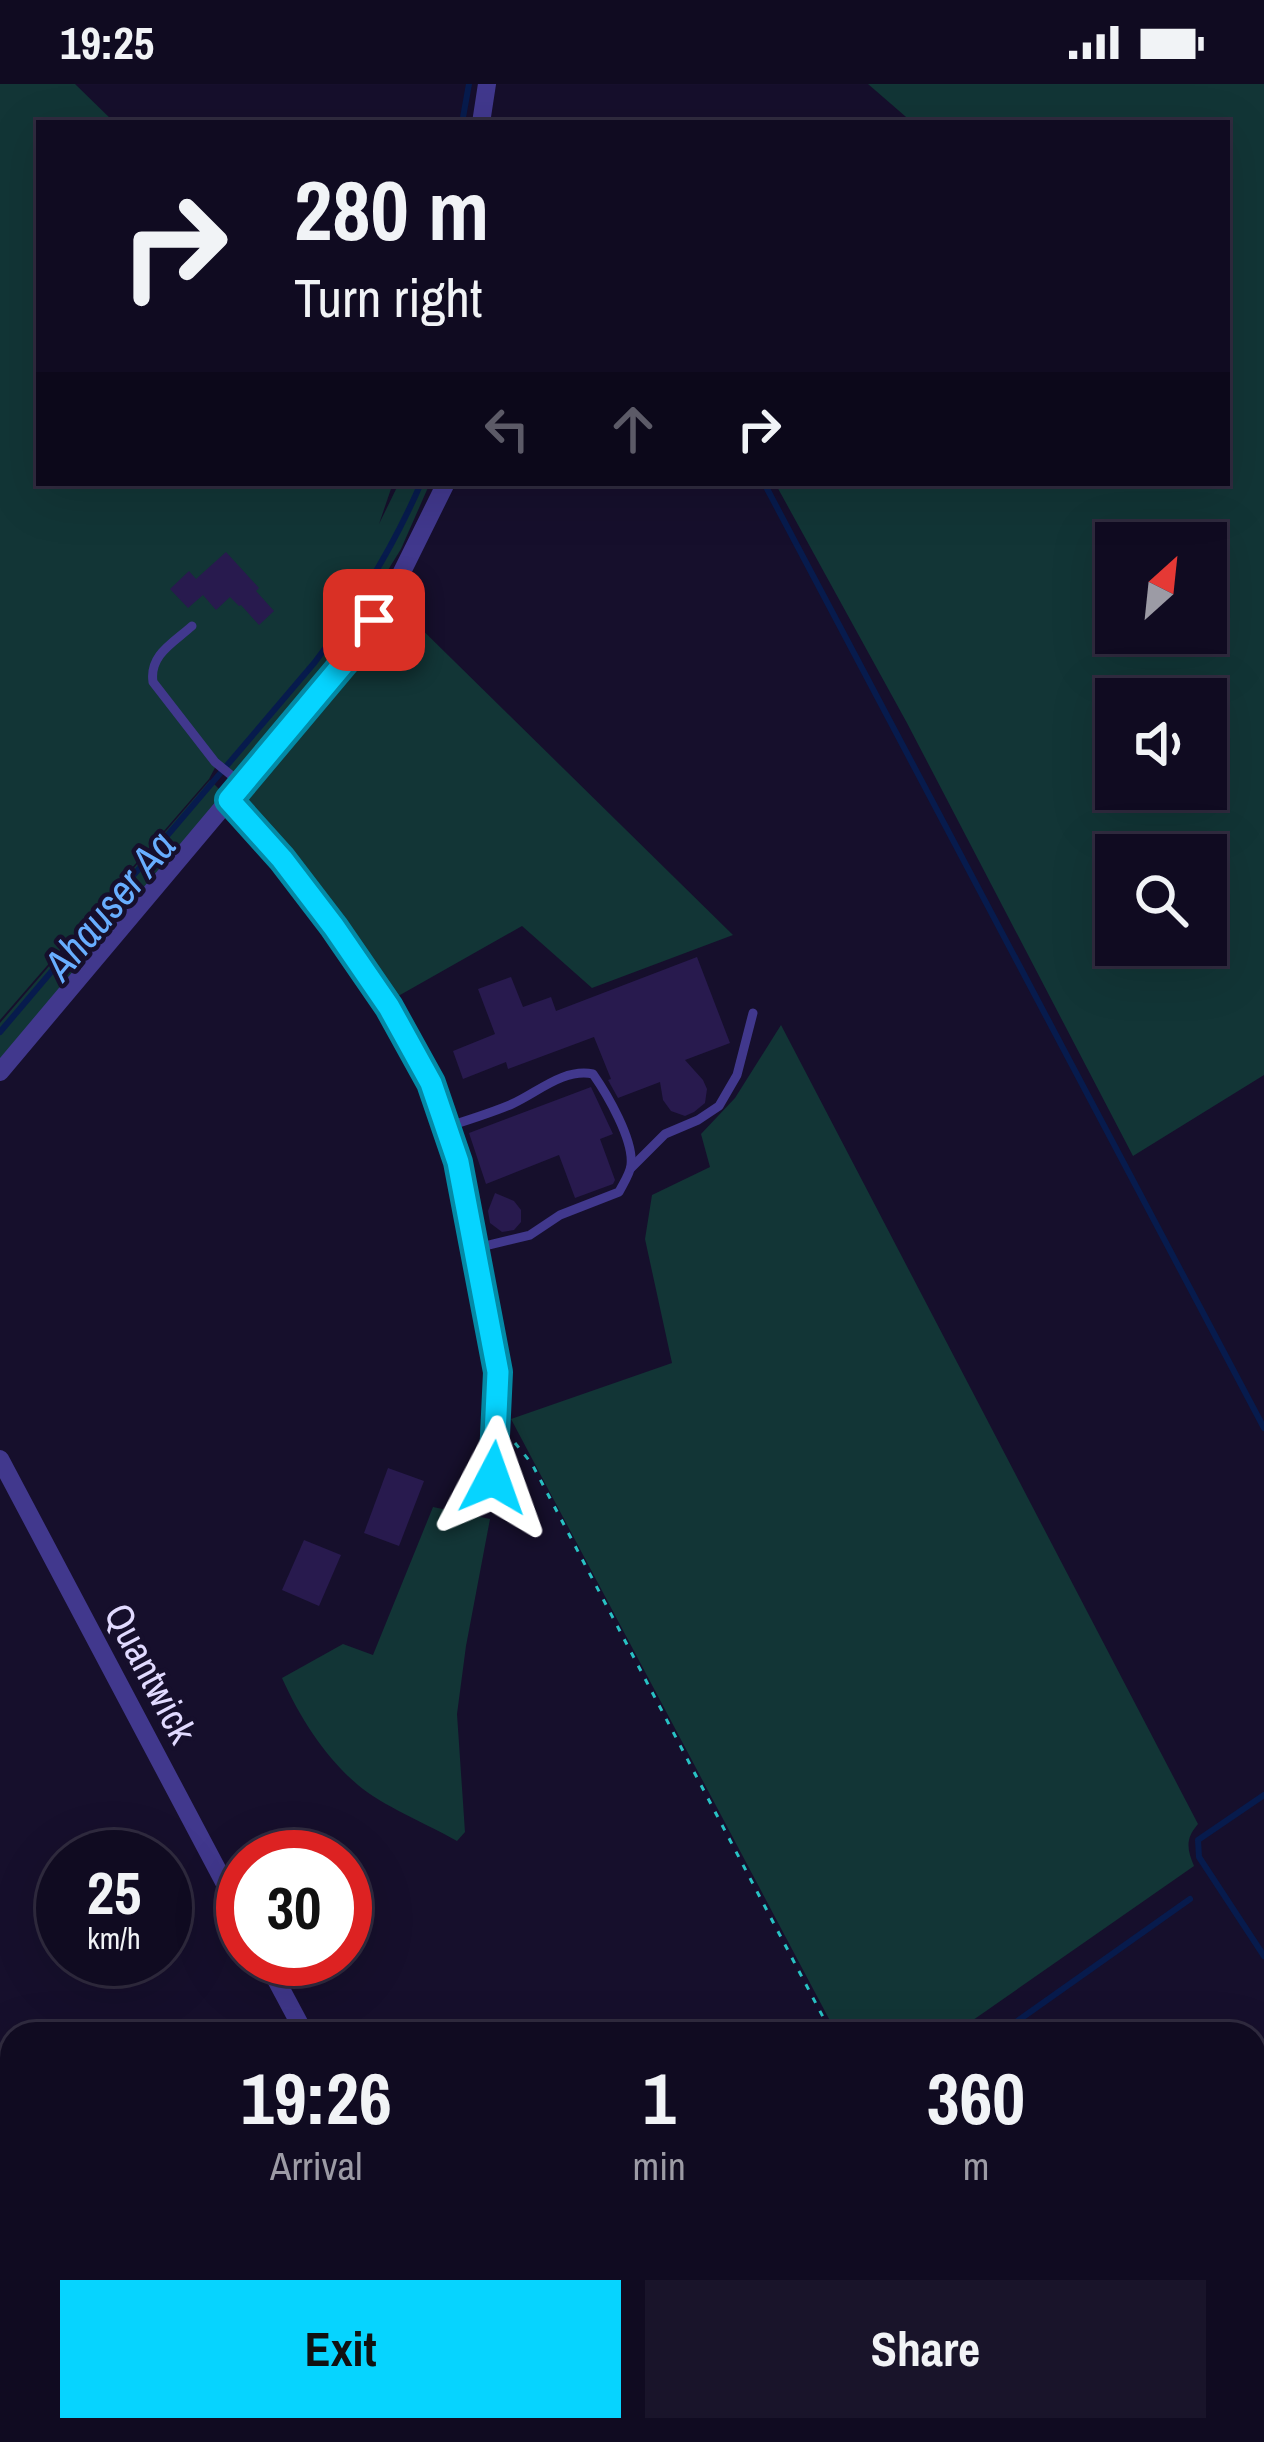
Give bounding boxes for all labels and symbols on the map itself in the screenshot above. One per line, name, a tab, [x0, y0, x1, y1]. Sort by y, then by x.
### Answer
north arrow	[1095, 522, 1227, 654]
pin	[323, 569, 425, 671]
water label: Ahauser Aa	[29, 819, 188, 993]
position arrow	[430, 1415, 556, 1541]
street label: Quantwick	[93, 1594, 210, 1753]
speed limit sign: 30	[216, 1830, 372, 1986]

